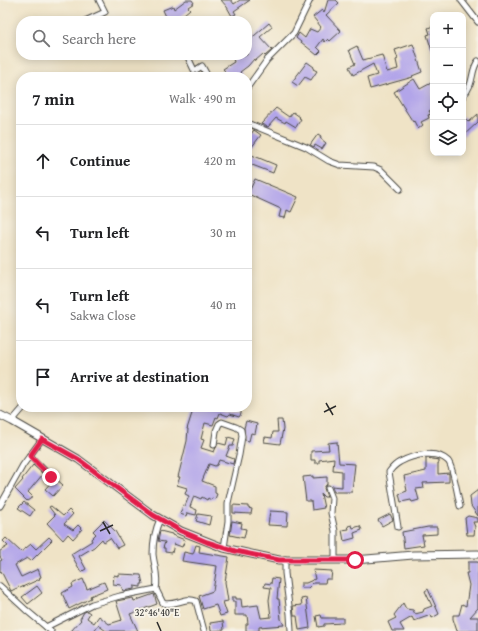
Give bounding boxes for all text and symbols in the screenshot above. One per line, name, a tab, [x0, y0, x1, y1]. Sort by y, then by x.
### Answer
map controls	[430, 12, 466, 156]
button: +	[430, 12, 466, 48]
search box	[16, 16, 252, 60]
icon: search	[30, 27, 52, 49]
text: Search here	[62, 28, 136, 49]
button: −	[430, 48, 466, 84]
button: locate	[430, 84, 466, 120]
text: 7 min	[32, 86, 74, 111]
text: Walk · 490 m	[169, 89, 236, 108]
button: layers	[430, 120, 466, 156]
icon: ahead	[32, 150, 54, 172]
text: Continue	[70, 150, 131, 171]
text: 420 m	[204, 151, 236, 170]
icon: left	[32, 222, 54, 244]
text: Turn left	[70, 222, 129, 243]
text: 30 m	[210, 223, 236, 242]
text: Turn left	[70, 285, 129, 306]
icon: left	[32, 294, 54, 316]
text: 40 m	[210, 295, 236, 314]
text: Sakwa Close	[70, 306, 136, 325]
icon: arrive	[32, 366, 54, 388]
text: Arrive at destination	[70, 366, 209, 387]
route end	[42, 468, 60, 486]
route start	[346, 551, 364, 569]
text: 32°46'40"E	[135, 605, 179, 620]

